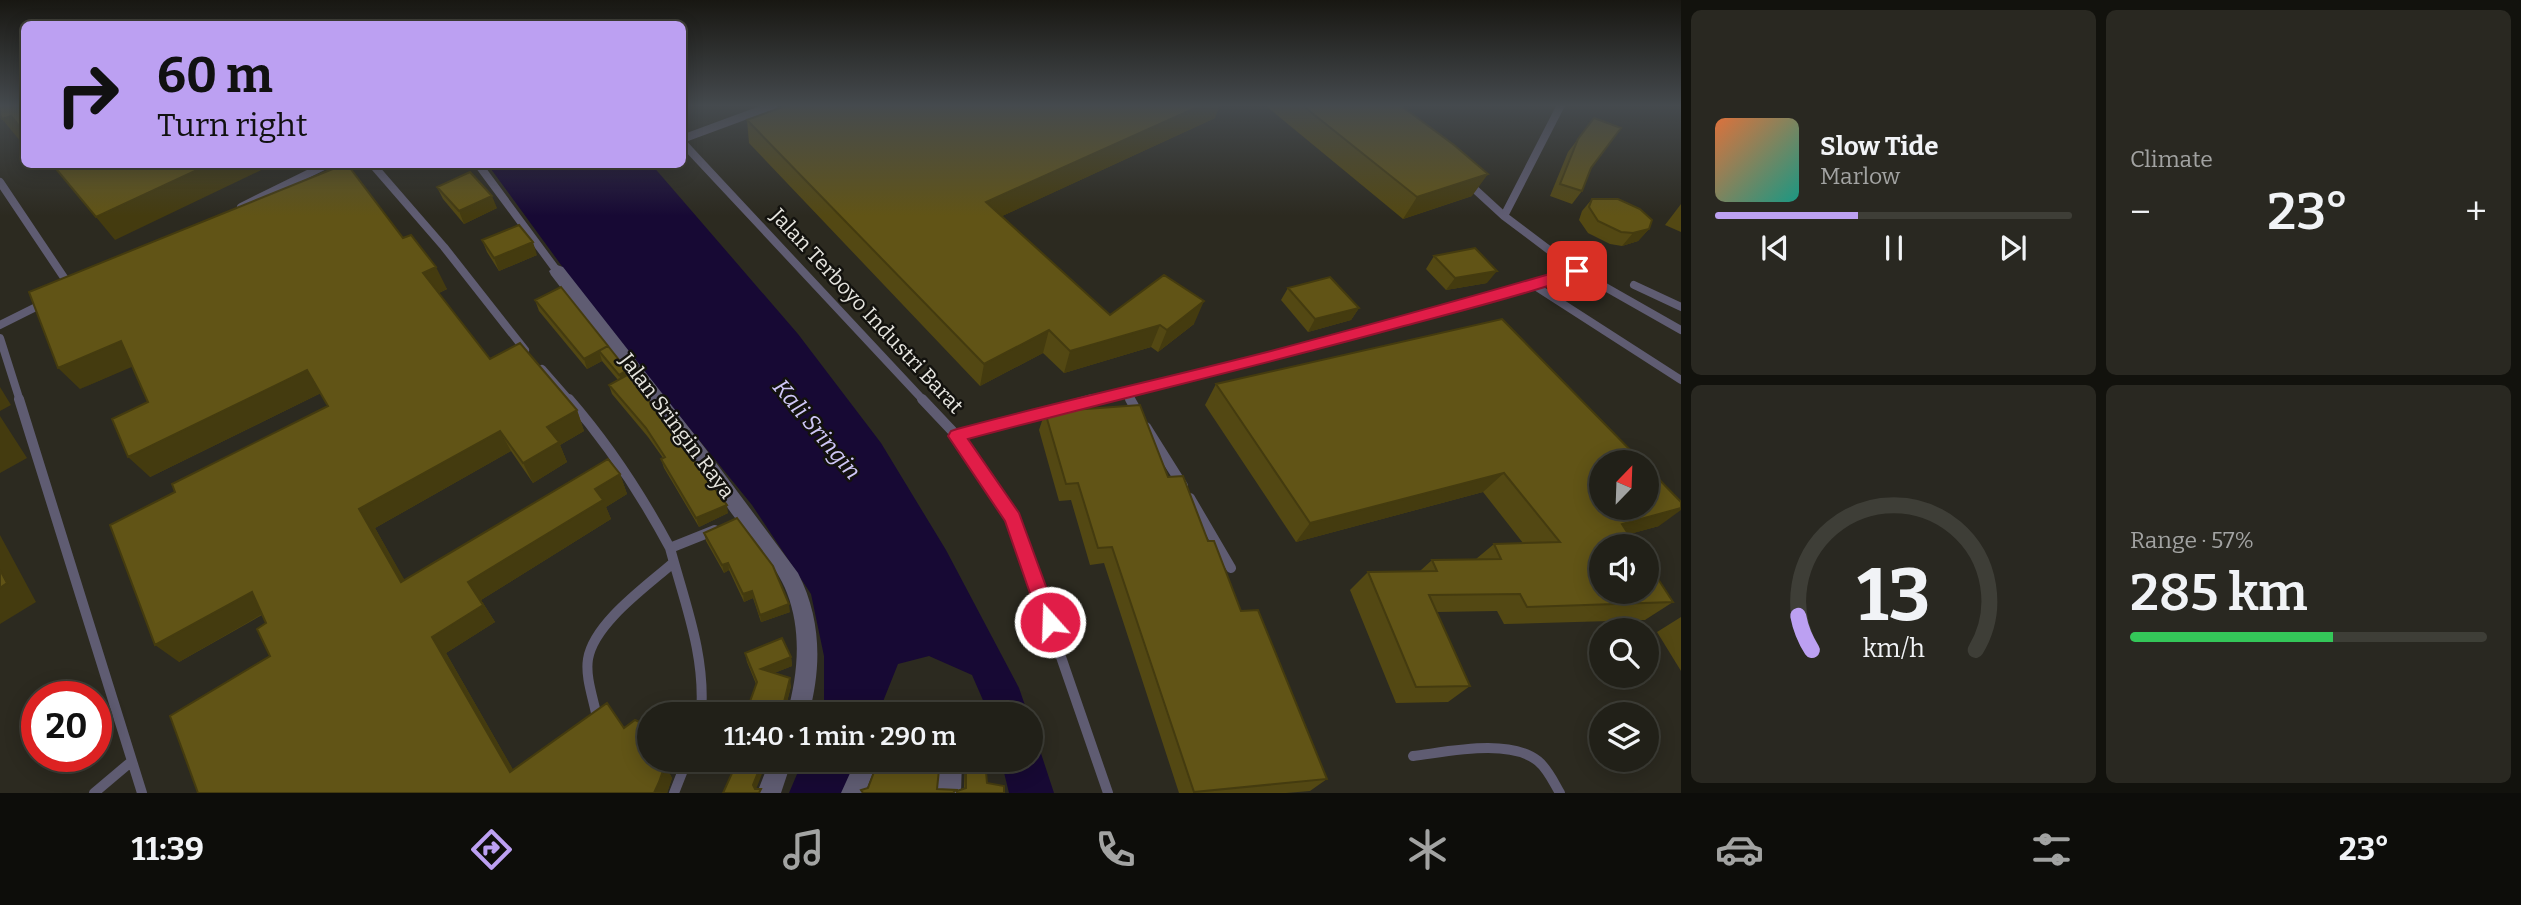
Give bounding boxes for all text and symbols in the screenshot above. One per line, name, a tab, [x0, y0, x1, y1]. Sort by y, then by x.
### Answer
text: 60 m	[157, 46, 273, 105]
icon: right	[42, 49, 133, 140]
text: Turn right	[157, 106, 308, 144]
text: Slow Tide	[1820, 131, 1939, 162]
text: Climate	[2130, 145, 2213, 173]
text: Marlow	[1820, 162, 1900, 190]
text: 23°	[2267, 180, 2349, 243]
text: −	[2130, 189, 2151, 235]
text: +	[2465, 189, 2487, 235]
street label: Jalan Terboyo Industri Barat	[765, 202, 969, 419]
icon: previous	[1756, 229, 1794, 267]
icon: pause	[1875, 229, 1913, 267]
icon: next	[1994, 229, 2032, 267]
pin	[1547, 241, 1607, 301]
icon: arrive	[1558, 252, 1596, 290]
street label: Jalan Sringin Raya	[613, 348, 740, 504]
water label: Kali Sringin	[767, 373, 867, 485]
north arrow	[1589, 450, 1659, 520]
map controls	[1589, 450, 1659, 772]
text: Range · 57%	[2130, 526, 2254, 554]
button: sound	[1589, 534, 1659, 604]
text: 13	[1857, 552, 1930, 639]
text: 285 km	[2130, 561, 2308, 624]
position arrow	[1013, 585, 1087, 659]
button: search	[1589, 618, 1659, 688]
text: km/h	[1863, 634, 1925, 664]
speed limit sign: 20	[21, 681, 112, 772]
button: layers	[1589, 702, 1659, 772]
text: 11:40 · 1 min · 290 m	[724, 721, 956, 752]
icon: directions	[467, 825, 516, 874]
icon: music	[779, 825, 828, 874]
icon: phone	[1091, 825, 1140, 874]
icon: climate	[1403, 825, 1452, 874]
icon: car	[1715, 825, 1764, 874]
icon: filters	[2027, 825, 2076, 874]
text: 11:39	[131, 830, 204, 868]
text: 23°	[2339, 830, 2389, 868]

